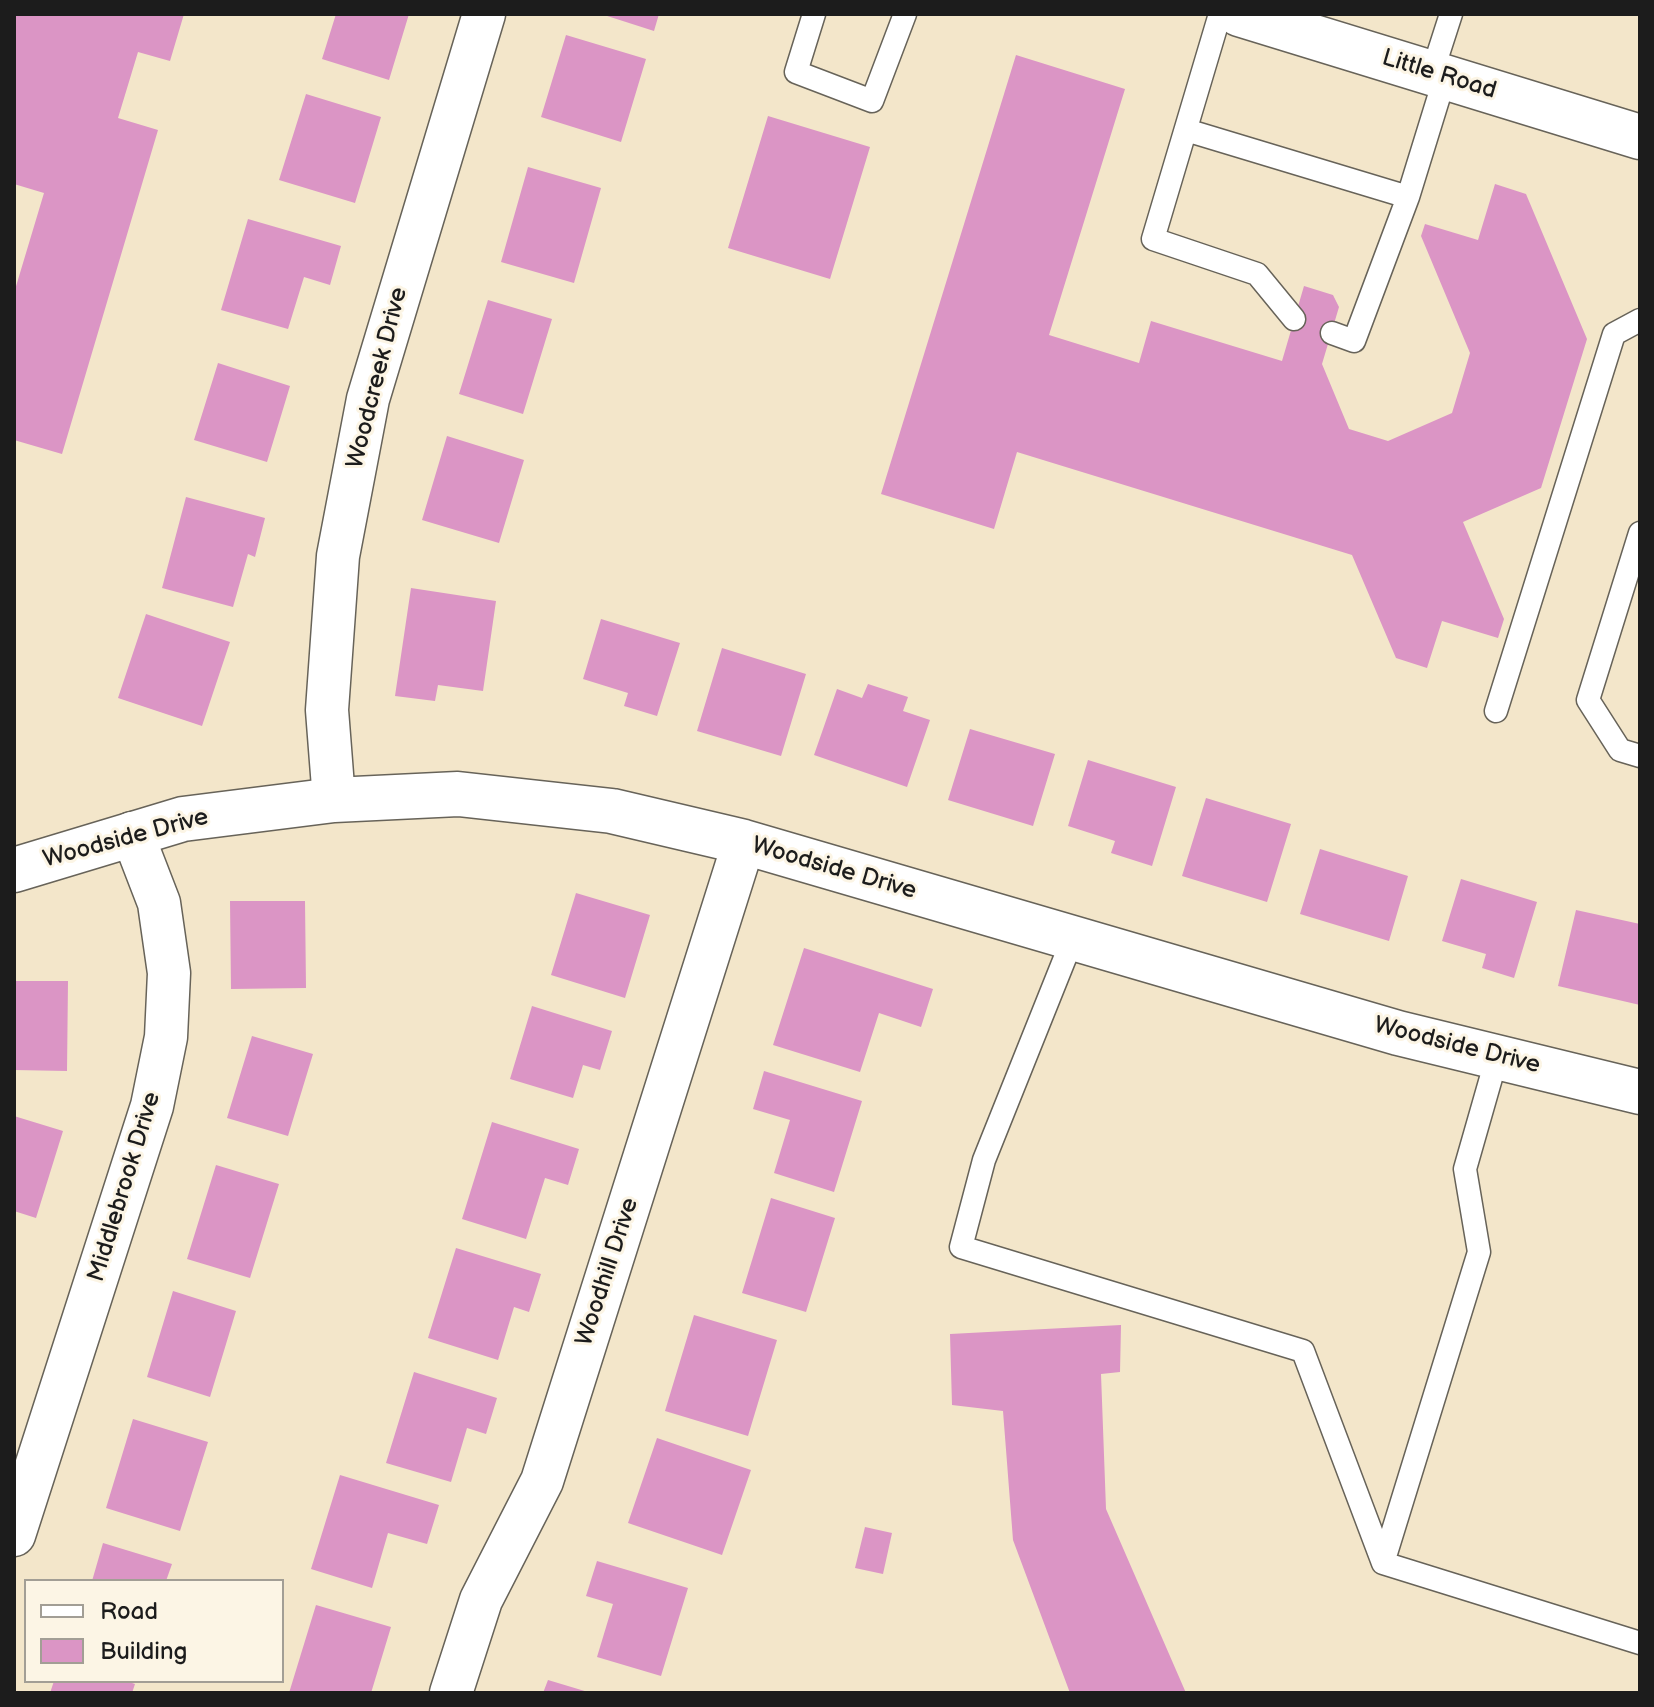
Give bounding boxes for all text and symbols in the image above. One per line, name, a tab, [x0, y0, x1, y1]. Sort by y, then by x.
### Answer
street label: Little Road	[1378, 44, 1500, 106]
street label: Woodcreek Drive	[342, 284, 414, 472]
street label: Woodside Drive	[40, 803, 212, 875]
street label: Woodside Drive	[748, 832, 920, 906]
street label: Woodside Drive	[1371, 1011, 1543, 1081]
street label: Middlebrook Drive	[82, 1089, 168, 1285]
street label: Woodhill Drive	[571, 1194, 645, 1350]
legend	[24, 1579, 284, 1683]
text: Road	[100, 1597, 158, 1626]
text: Building	[100, 1637, 187, 1666]

